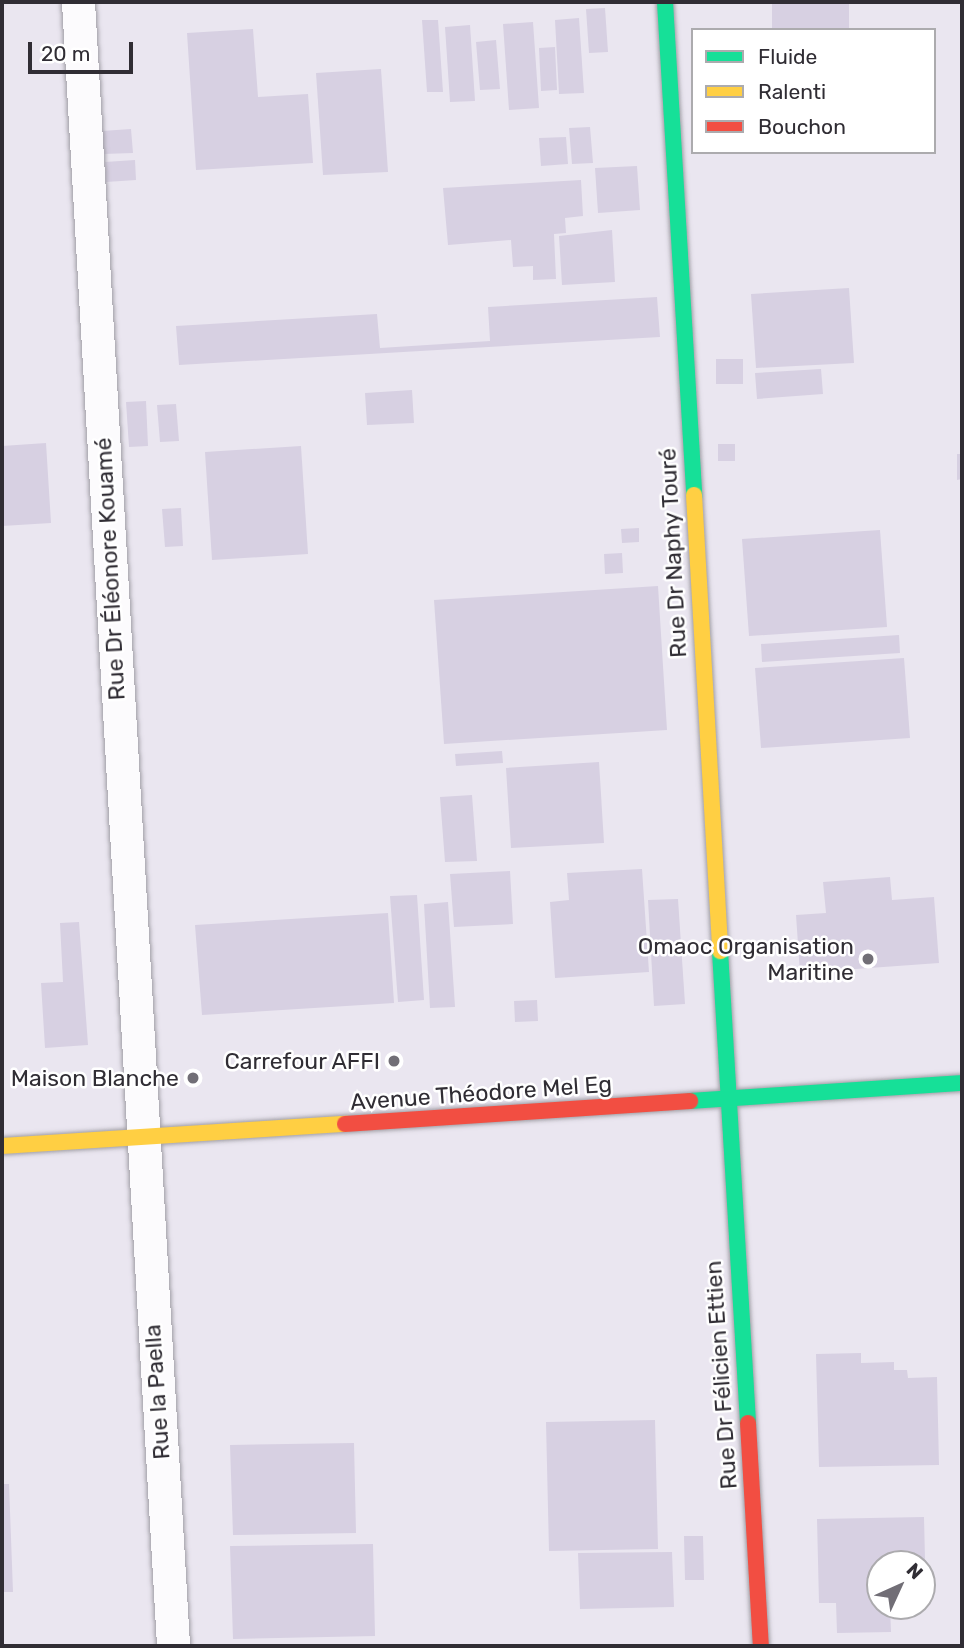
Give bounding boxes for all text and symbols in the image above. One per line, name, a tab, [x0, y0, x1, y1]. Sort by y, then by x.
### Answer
scale bar	[32, 28, 136, 72]
legend	[691, 28, 936, 154]
text: 20 m	[41, 41, 90, 66]
text: Fluide	[758, 44, 817, 69]
text: Ralenti	[758, 79, 826, 104]
text: Bouchon	[758, 114, 846, 139]
street label: Rue Dr Éléonore Kouamé	[89, 437, 131, 701]
street label: Rue Dr Naphy Touré	[654, 447, 692, 659]
place label: Omaoc Organisation Maritine	[638, 932, 854, 986]
marker: Omaoc Organisation Maritine	[860, 951, 876, 967]
place label: Carrefour AFFI	[223, 1047, 380, 1075]
marker: Carrefour AFFI	[386, 1053, 402, 1069]
place label: Maison Blanche	[11, 1064, 179, 1092]
marker: Maison Blanche	[185, 1070, 201, 1086]
street label: Avenue Théodore Mel Eg	[349, 1070, 613, 1116]
street label: Rue Dr Félicien Ettien	[699, 1259, 743, 1491]
street label: Rue la Paella	[139, 1324, 175, 1460]
north arrow	[866, 1550, 936, 1620]
text: N	[902, 1558, 928, 1584]

